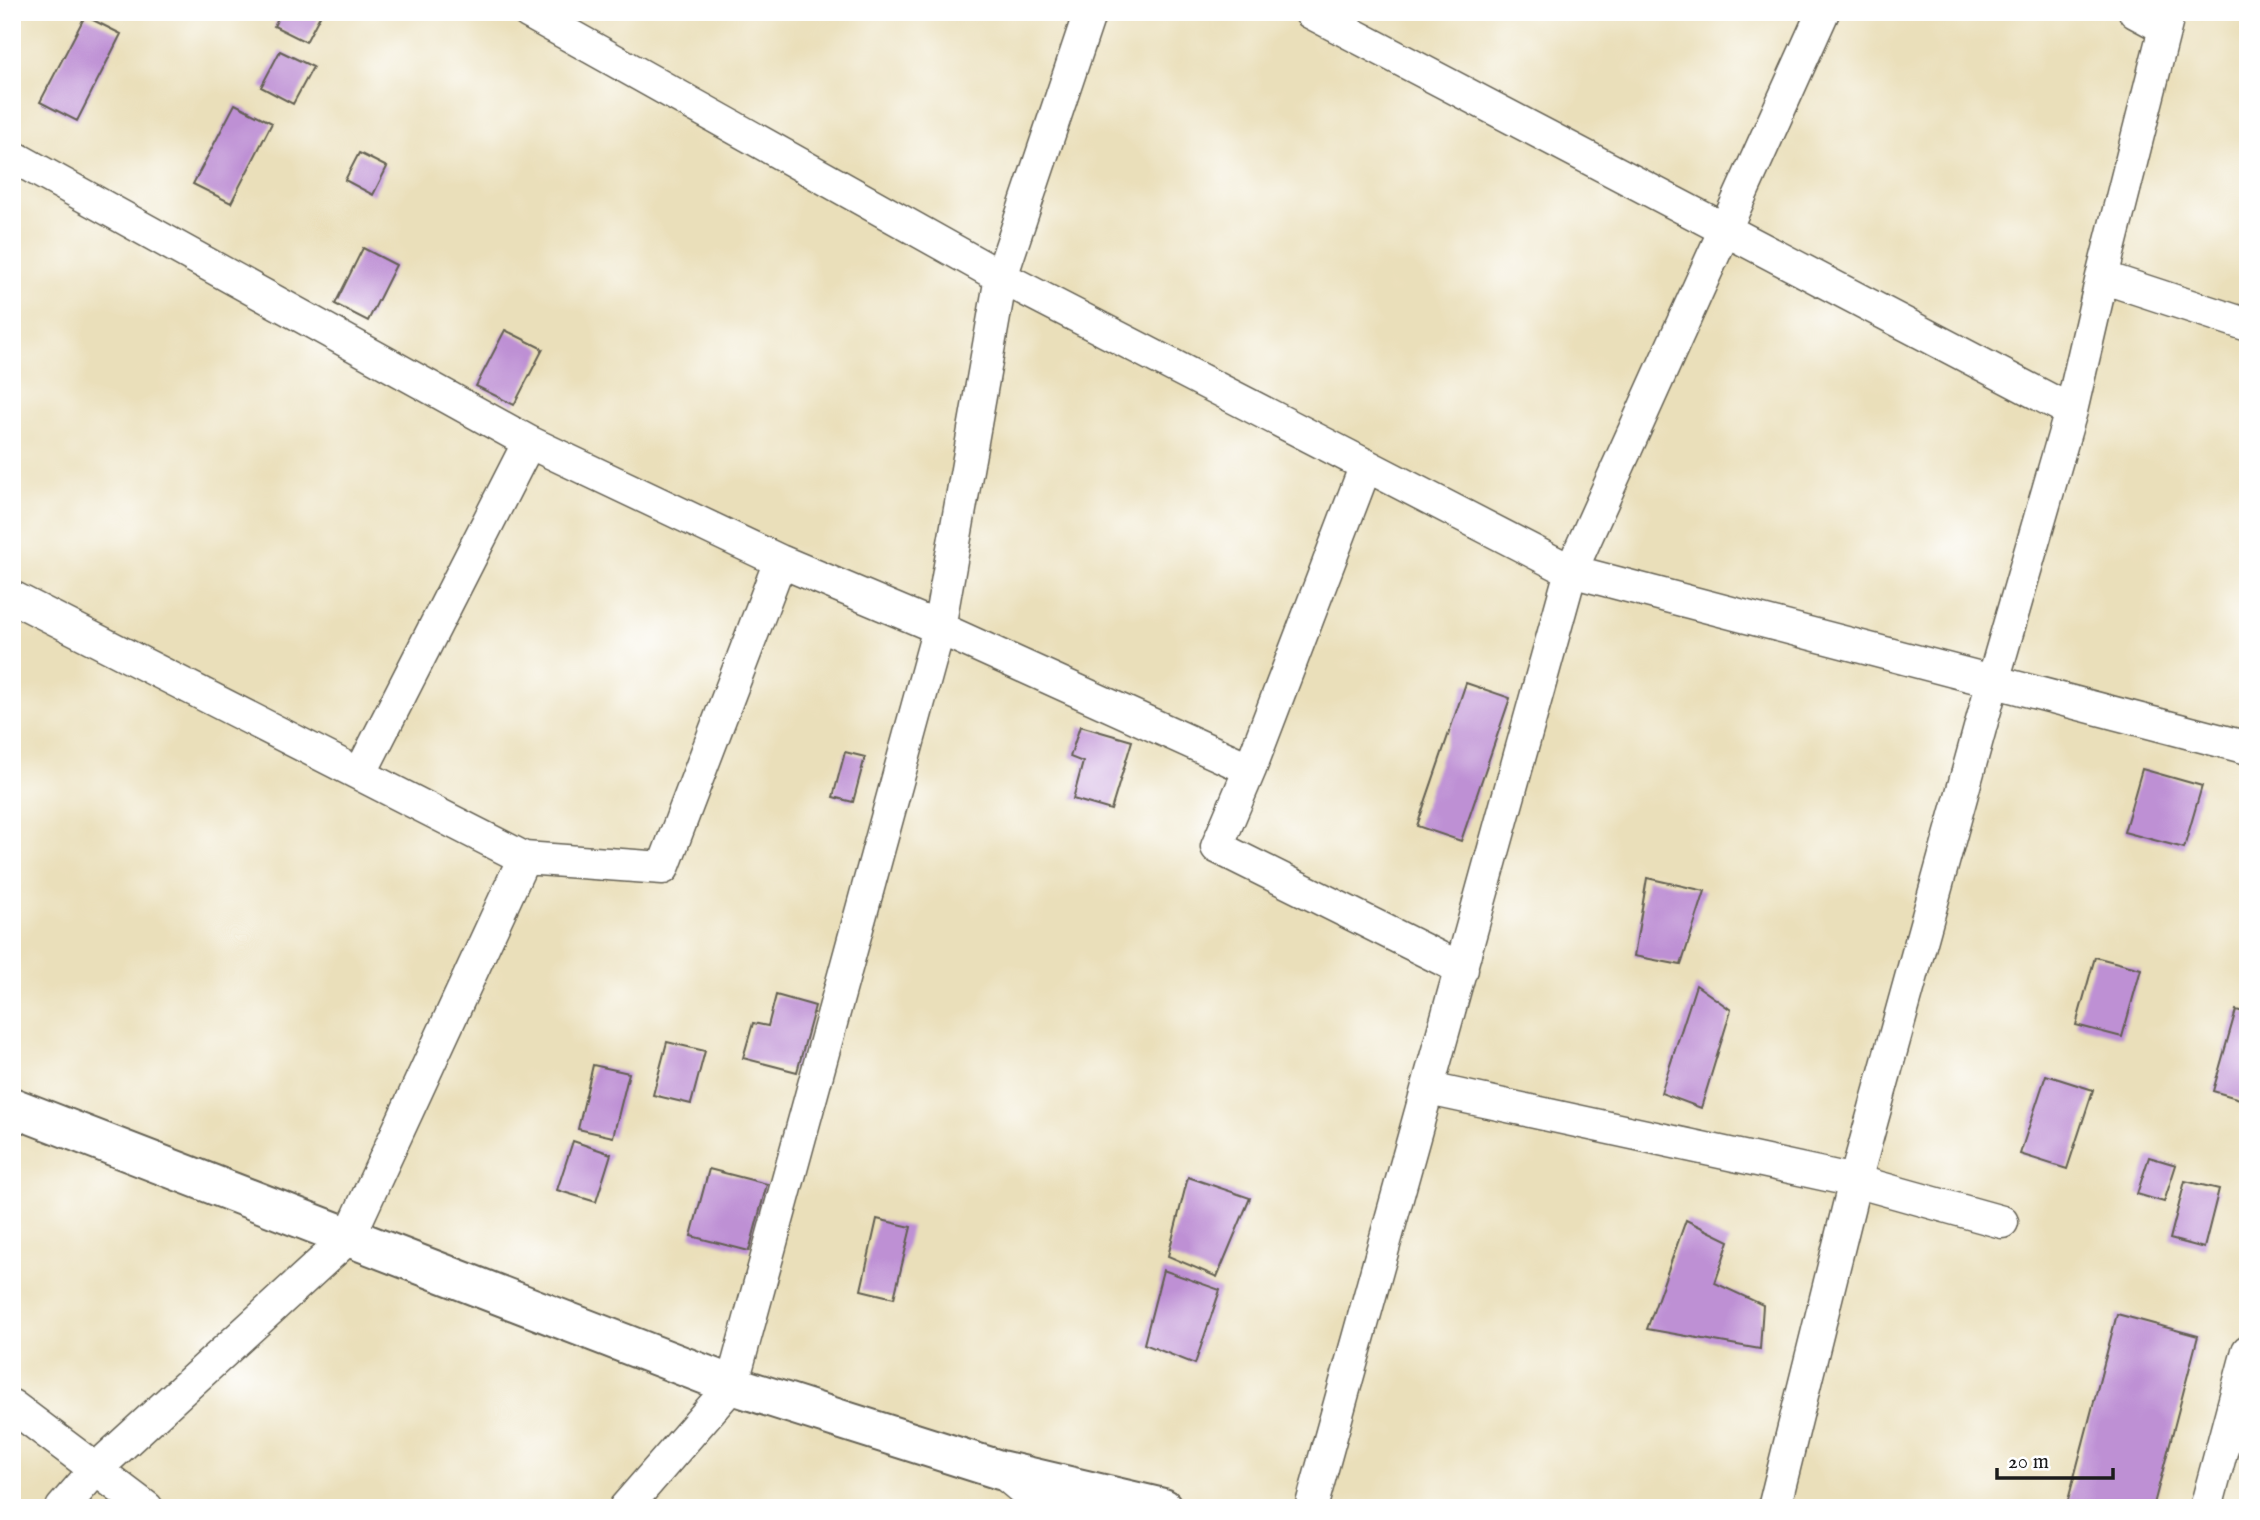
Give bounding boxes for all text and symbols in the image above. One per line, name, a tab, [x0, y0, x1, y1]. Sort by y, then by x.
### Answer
scale bar	[1997, 1436, 2113, 1480]
text: 20 m	[2008, 1449, 2049, 1476]

